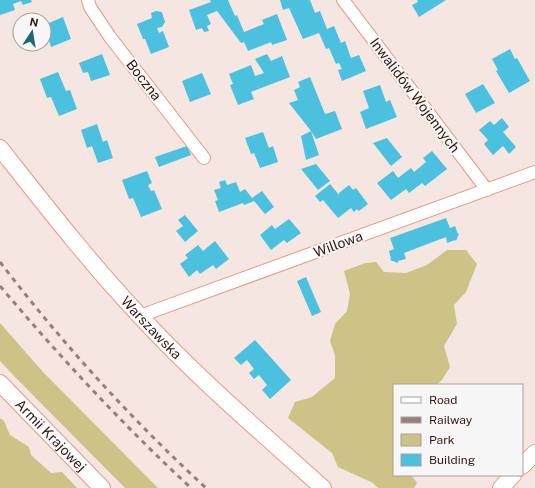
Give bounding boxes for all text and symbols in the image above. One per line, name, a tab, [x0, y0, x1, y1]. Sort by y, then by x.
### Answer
north arrow	[12, 12, 52, 52]
text: N	[29, 15, 40, 29]
street label: Inwalidów Wojennych	[367, 35, 463, 155]
street label: Boczna	[123, 56, 165, 104]
street label: Willowa	[311, 228, 365, 260]
street label: Warszawska	[118, 293, 185, 362]
legend	[393, 384, 523, 476]
text: Road	[429, 393, 457, 407]
street label: Armii Krajowej	[12, 396, 90, 475]
text: Railway	[429, 413, 473, 427]
text: Park	[429, 433, 455, 447]
text: Building	[429, 453, 475, 467]

